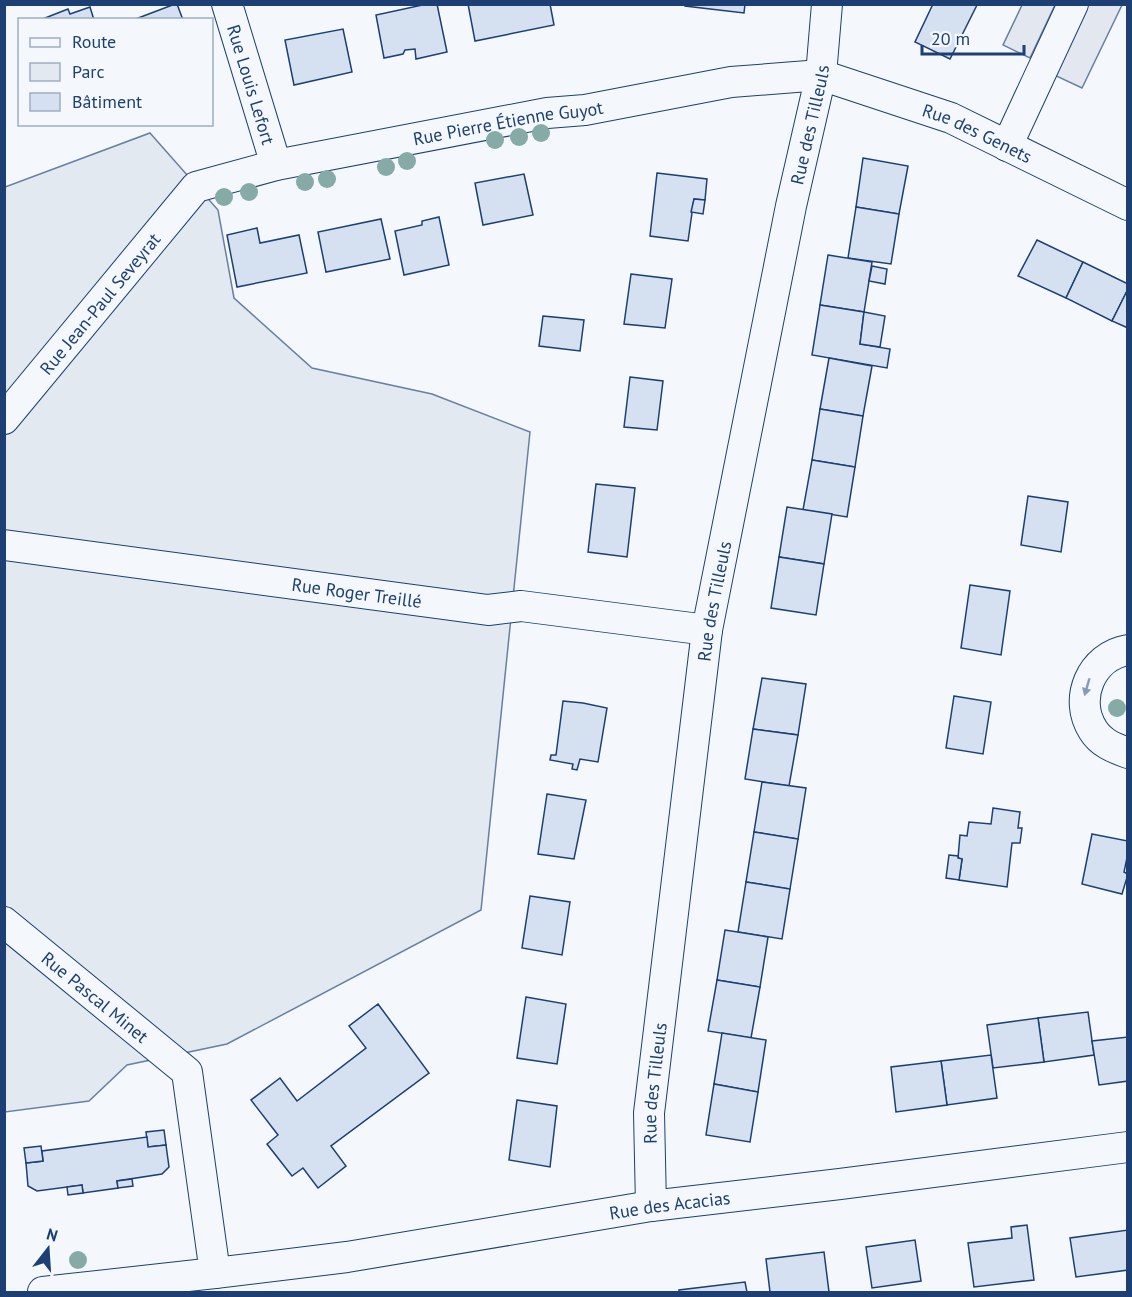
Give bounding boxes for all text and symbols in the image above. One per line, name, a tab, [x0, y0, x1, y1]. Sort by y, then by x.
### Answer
legend	[18, 18, 213, 126]
scale bar	[922, 18, 1024, 56]
street label: Rue Louis Lefort	[222, 21, 281, 147]
text: 20 m	[931, 27, 970, 50]
text: Route	[72, 30, 116, 53]
text: Parc	[72, 60, 105, 83]
street label: Rue des Tilleuls	[785, 64, 833, 187]
text: Bâtiment	[72, 90, 142, 113]
street label: Rue Pierre Étienne Guyot	[411, 95, 605, 150]
street label: Rue des Genets	[920, 98, 1036, 168]
street label: Rue Jean-Paul Seveyrat	[34, 228, 165, 379]
street label: Rue des Tilleuls	[692, 539, 736, 663]
street label: Rue Roger Treillé	[290, 572, 423, 612]
one-way arrow	[1082, 678, 1091, 696]
street label: Rue Pascal Minet	[37, 946, 153, 1047]
street label: Rue des Tilleuls	[637, 1021, 671, 1144]
street label: Rue des Acacias	[608, 1185, 731, 1224]
north arrow	[18, 1219, 78, 1279]
text: N	[44, 1224, 60, 1246]

